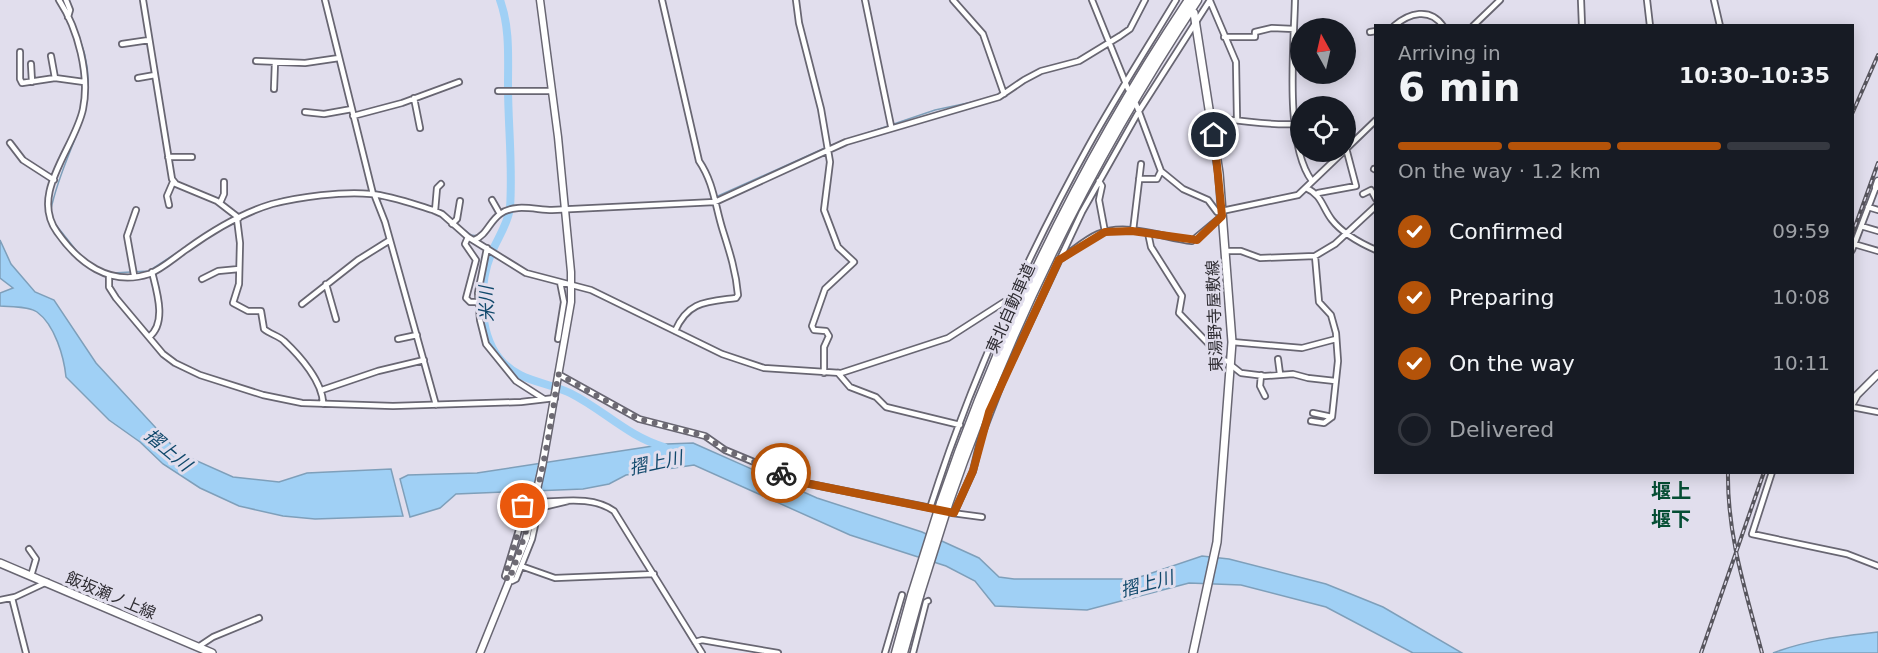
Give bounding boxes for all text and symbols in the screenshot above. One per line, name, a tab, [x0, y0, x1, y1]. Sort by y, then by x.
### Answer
north arrow	[1290, 18, 1356, 84]
map controls	[1290, 18, 1356, 162]
text: Arriving in	[1398, 41, 1501, 65]
text: 10:30–10:35	[1679, 63, 1830, 88]
text: 6 min	[1398, 65, 1520, 110]
button: locate	[1290, 96, 1356, 162]
pin	[1188, 109, 1239, 160]
icon: home	[1197, 118, 1230, 151]
text: On the way · 1.2 km	[1398, 159, 1601, 183]
icon: check	[1398, 215, 1431, 248]
text: Confirmed	[1449, 219, 1563, 244]
text: 09:59	[1772, 219, 1830, 243]
street label: 東北自動車道	[982, 260, 1039, 356]
street label: 東湯野寺屋敷線	[1203, 260, 1226, 372]
icon: check	[1398, 281, 1431, 314]
water label: 米川	[475, 284, 498, 322]
text: Preparing	[1449, 285, 1555, 310]
text: 10:08	[1772, 285, 1830, 309]
icon: check	[1398, 347, 1431, 380]
text: On the way	[1449, 351, 1575, 376]
text: 10:11	[1772, 351, 1830, 375]
text: Delivered	[1449, 417, 1554, 442]
water label: 摺上川	[141, 424, 197, 476]
courier	[751, 443, 811, 503]
water label: 摺上川	[627, 446, 686, 478]
icon: bike	[765, 457, 798, 490]
district label: 堰上	[1651, 479, 1691, 503]
pin	[497, 480, 548, 531]
icon: bag	[506, 489, 539, 522]
district label: 堰下	[1651, 507, 1691, 531]
water label: 摺上川	[1118, 566, 1178, 601]
street label: 飯坂瀬ノ上線	[63, 568, 159, 623]

